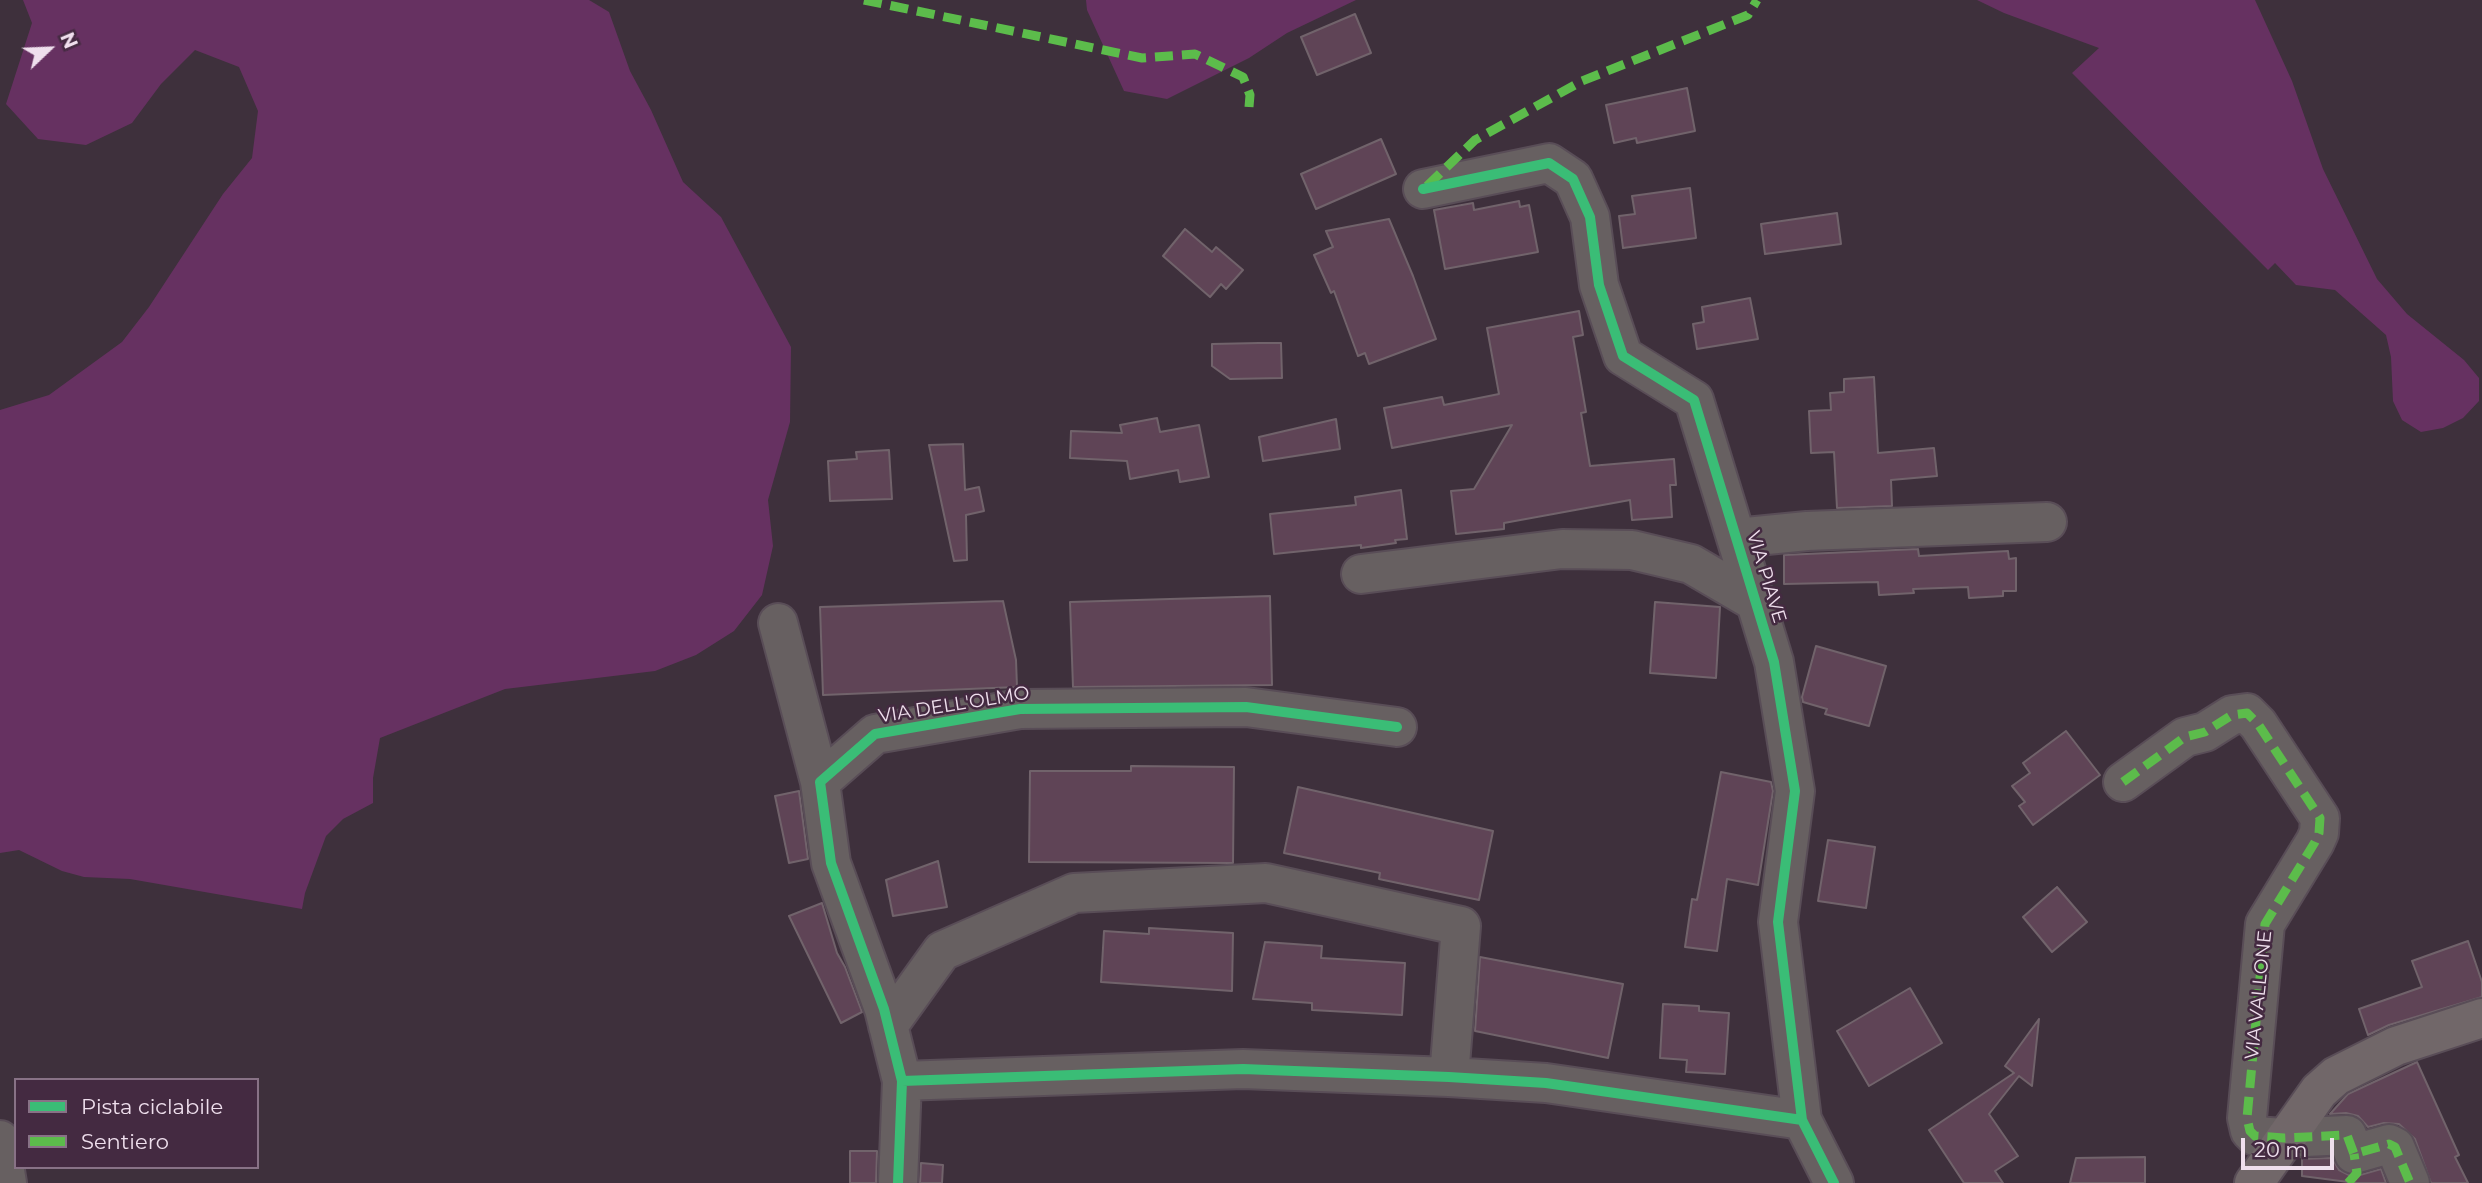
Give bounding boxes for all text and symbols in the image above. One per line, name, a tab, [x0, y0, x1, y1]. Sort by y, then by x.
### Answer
north arrow	[14, 14, 84, 84]
text: N	[55, 29, 82, 52]
street label: VIA PIAVE	[1741, 528, 1791, 626]
street label: VIA DELL'OLMO	[877, 682, 1031, 728]
street label: VIA VALLONE	[2241, 929, 2277, 1061]
legend	[14, 1078, 259, 1169]
text: Pista ciclabile	[81, 1094, 223, 1119]
scale bar	[2244, 1124, 2337, 1168]
text: Sentiero	[81, 1129, 169, 1154]
text: 20 m	[2254, 1137, 2308, 1162]

